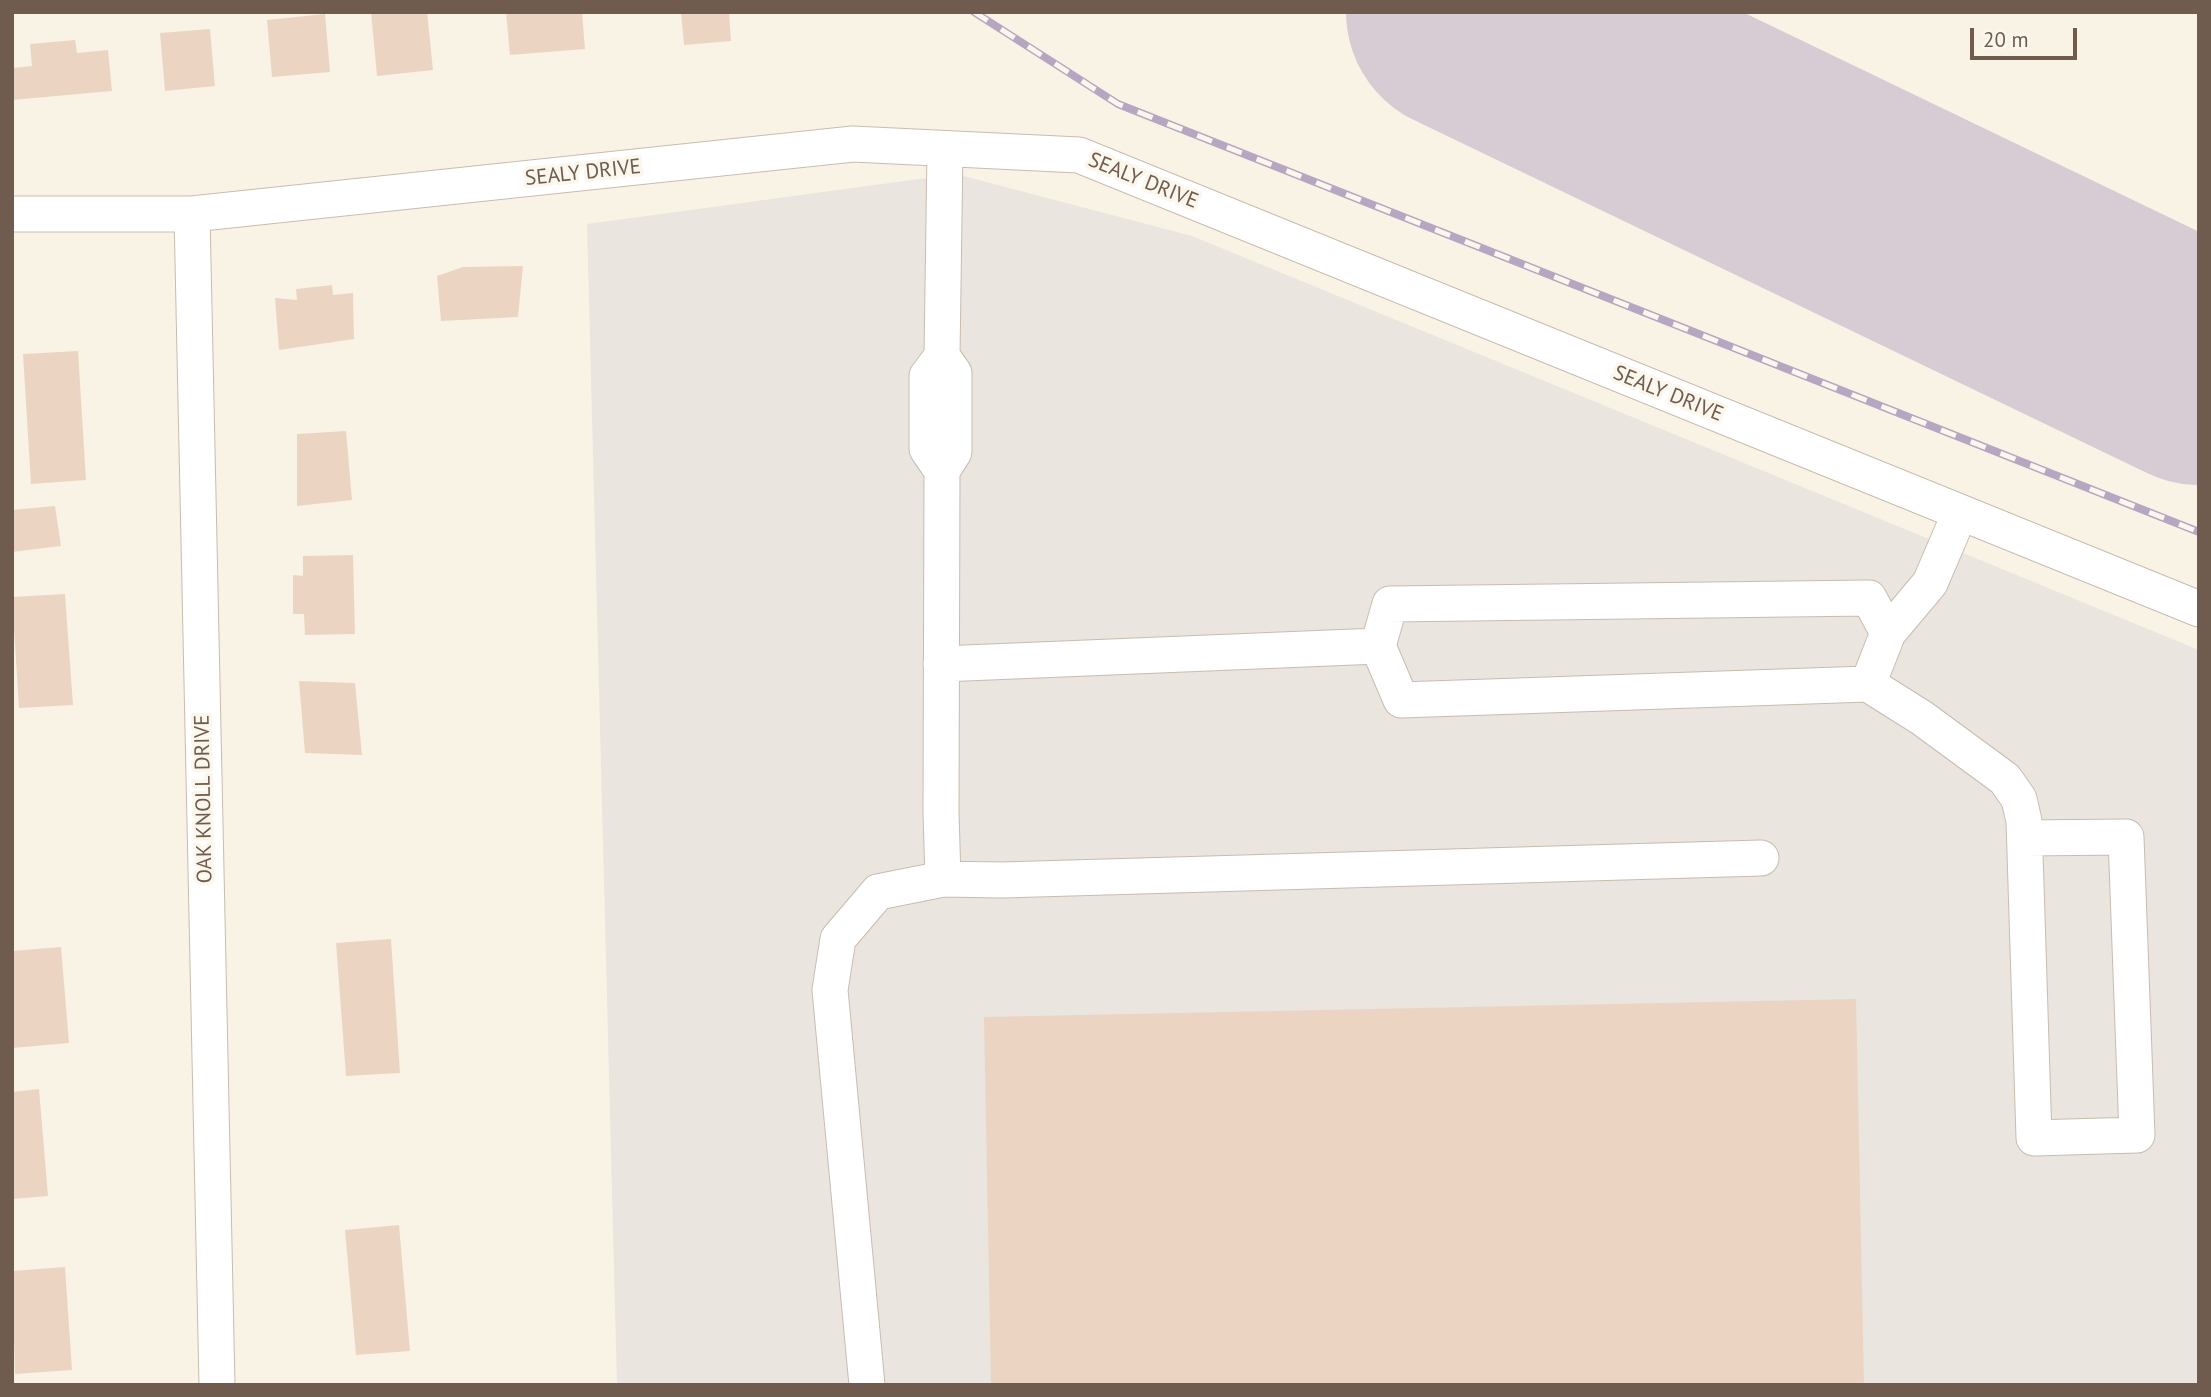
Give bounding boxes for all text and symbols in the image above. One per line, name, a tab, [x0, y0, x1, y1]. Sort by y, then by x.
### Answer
scale bar	[1973, 14, 2080, 58]
text: 20 m	[1983, 26, 2029, 53]
street label: SEALY DRIVE	[1084, 148, 1202, 214]
street label: SEALY DRIVE	[524, 154, 642, 192]
street label: SEALY DRIVE	[1609, 361, 1727, 427]
street label: OAK KNOLL DRIVE	[190, 714, 218, 884]

